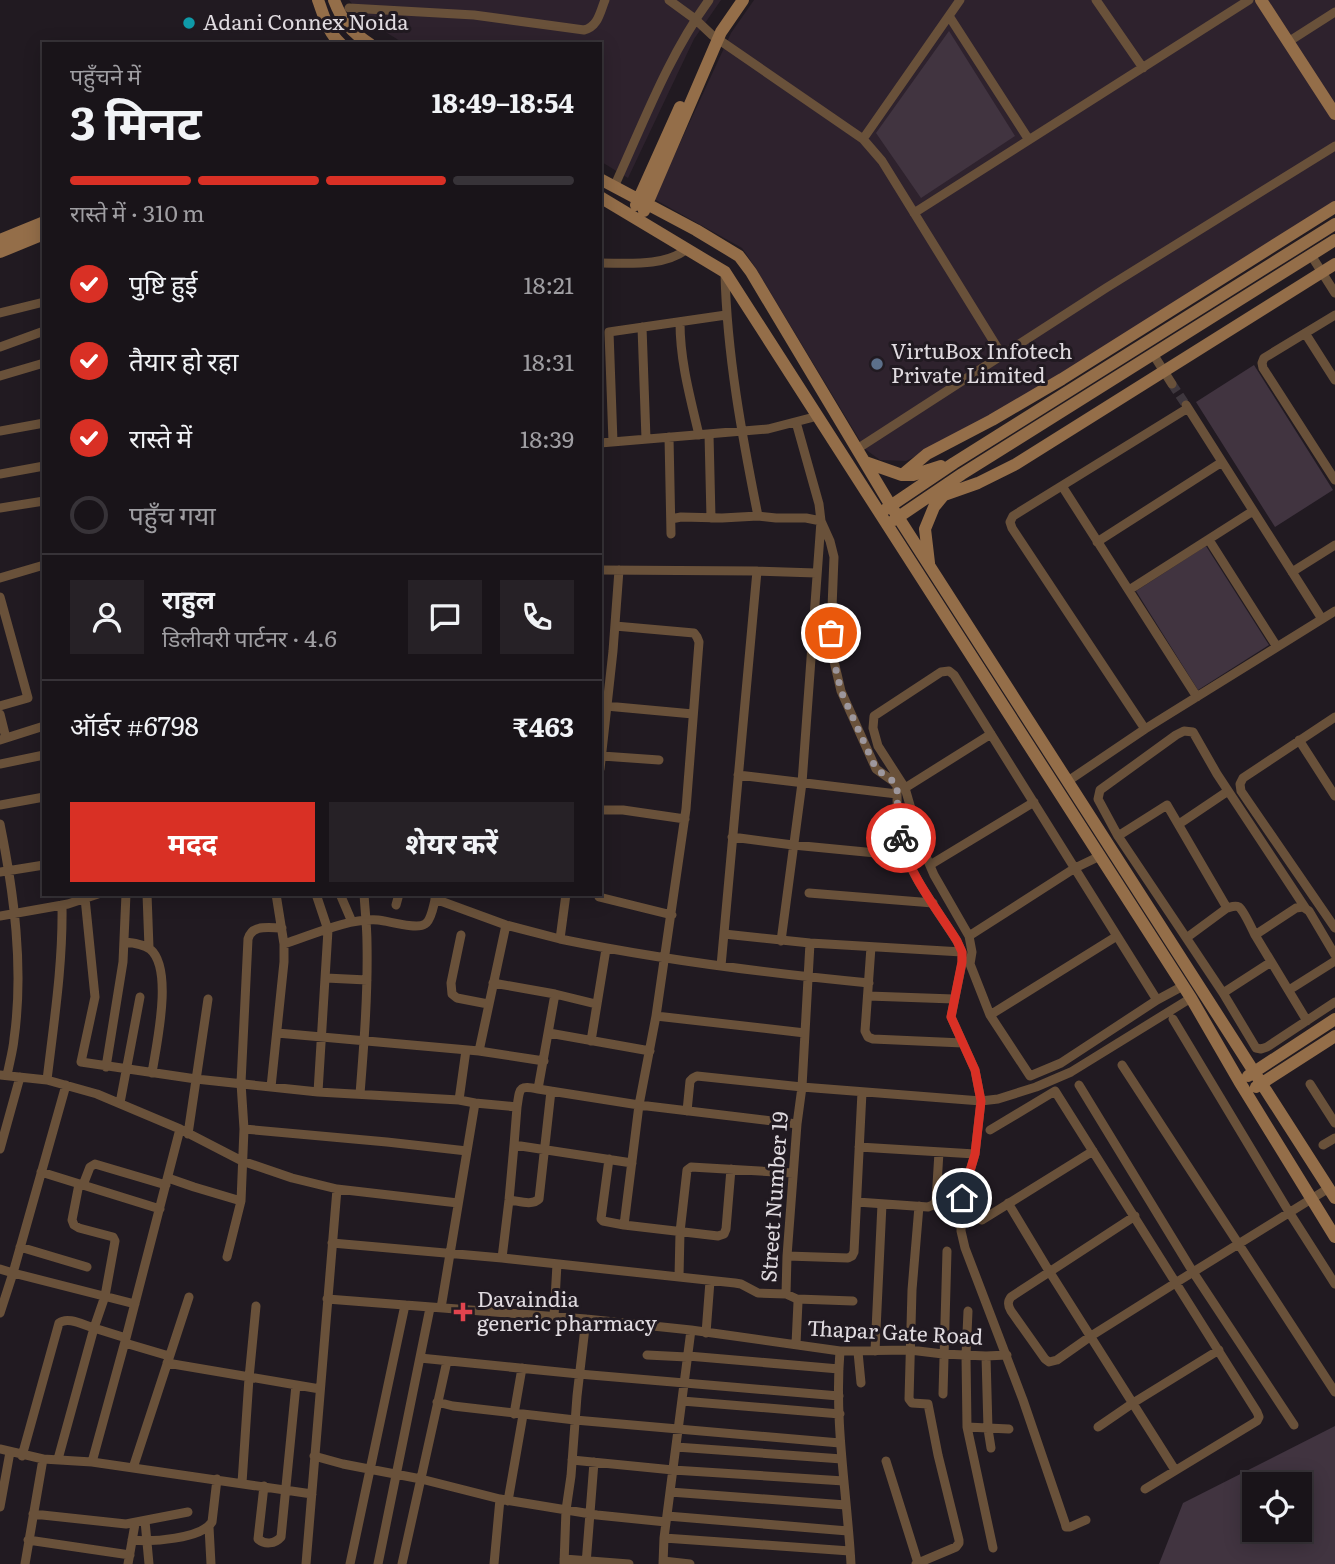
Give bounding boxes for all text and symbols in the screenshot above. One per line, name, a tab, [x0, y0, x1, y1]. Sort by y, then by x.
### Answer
place label: Adani Connex Noida	[203, 5, 409, 36]
marker: Adani Connex Noida	[181, 15, 197, 31]
text: पहुँचने में	[70, 58, 141, 92]
text: 18:49–18:54	[432, 82, 574, 121]
text: 3 मिनट	[70, 86, 201, 154]
text: रास्ते में · 310 m	[70, 195, 205, 229]
text: पुष्टि हुई	[129, 263, 197, 302]
icon: check	[70, 265, 108, 303]
text: 18:21	[524, 267, 574, 301]
place label: VirtuBox Infotech Private Limited	[891, 334, 1073, 389]
text: तैयार हो रहा	[129, 340, 238, 379]
icon: check	[70, 342, 108, 380]
text: 18:31	[523, 344, 574, 378]
marker: VirtuBox Infotech Private Limited	[869, 356, 885, 372]
text: रास्ते में	[129, 417, 192, 456]
icon: check	[70, 419, 108, 457]
text: 18:39	[520, 421, 574, 455]
text: पहुँच गया	[129, 494, 216, 533]
text: राहुल	[162, 578, 215, 617]
button: person	[70, 580, 144, 654]
button: chat	[408, 580, 482, 654]
button: phone	[500, 580, 574, 654]
pin	[801, 603, 861, 663]
icon: bag	[812, 614, 850, 652]
text: डिलीवरी पार्टनर · 4.6	[162, 620, 337, 654]
text: ऑर्डर #6798	[70, 705, 199, 744]
text: ₹463	[513, 706, 574, 745]
button: मदद	[70, 802, 315, 882]
button: शेयर करें	[329, 802, 574, 882]
courier	[866, 803, 936, 873]
icon: bike	[882, 819, 920, 857]
street label: Street Number 19	[751, 1110, 794, 1283]
pin	[932, 1168, 992, 1228]
icon: home	[943, 1179, 981, 1217]
place label: Davaindia generic pharmacy	[477, 1282, 658, 1337]
marker: Davaindia generic pharmacy	[455, 1304, 471, 1320]
street label: Thapar Gate Road	[806, 1310, 984, 1351]
map controls	[1242, 1472, 1312, 1542]
button: locate	[1242, 1472, 1312, 1542]

